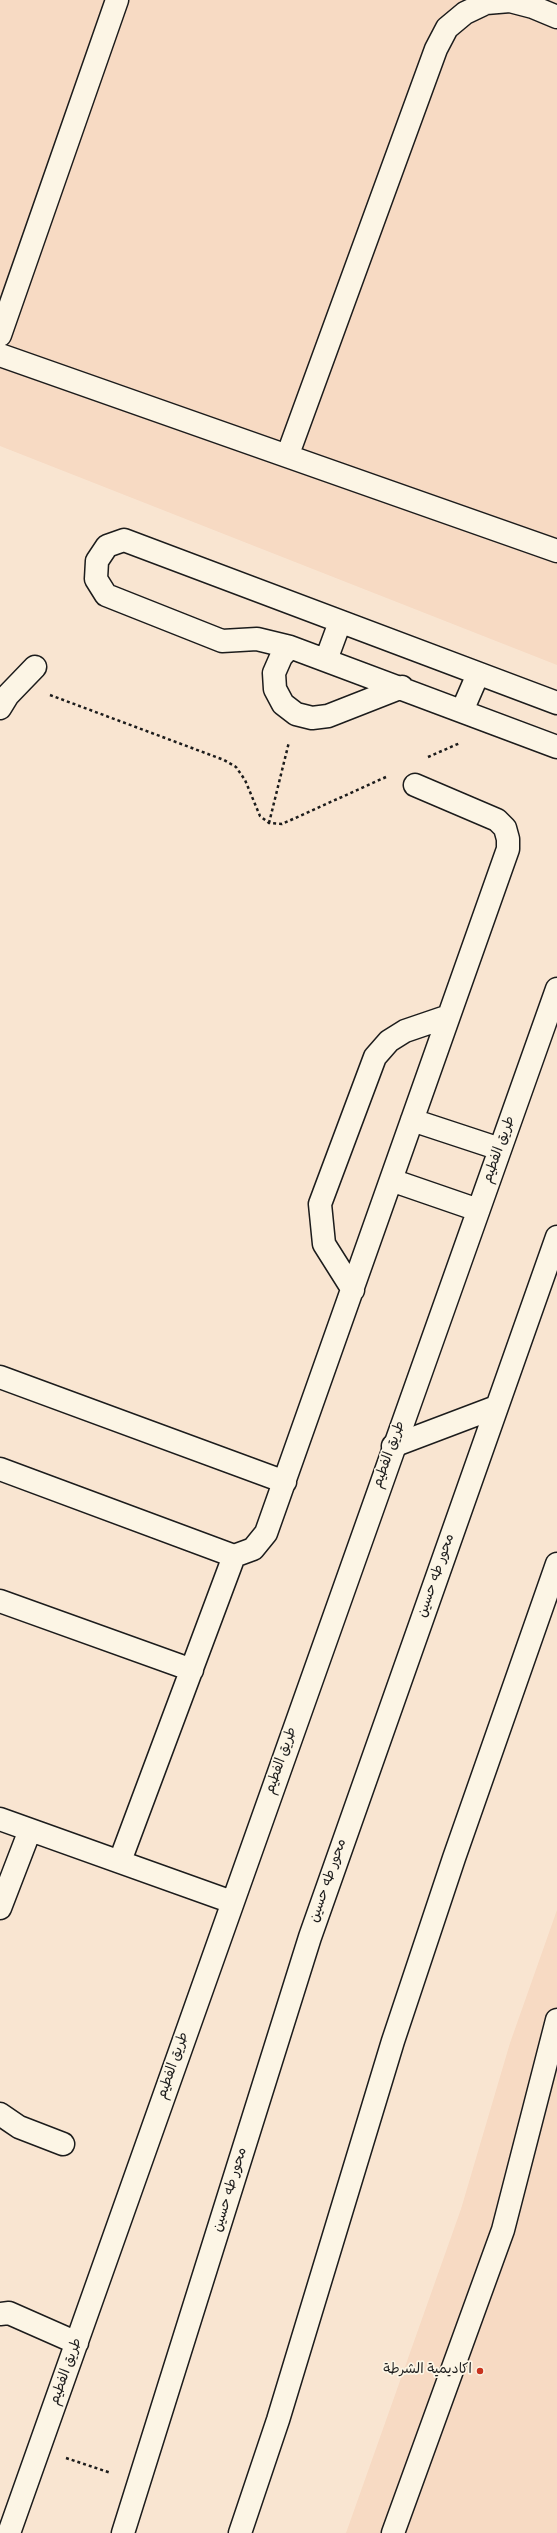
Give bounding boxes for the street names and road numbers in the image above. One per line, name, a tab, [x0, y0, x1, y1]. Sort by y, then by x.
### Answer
street label: طريق الفطيم	[480, 1114, 520, 1186]
street label: طريق الفطيم	[370, 1419, 410, 1491]
street label: محور طه حسين	[415, 1532, 459, 1620]
street label: طريق الفطيم	[263, 1725, 301, 1797]
street label: محور طه حسين	[307, 1837, 351, 1925]
street label: طريق الفطيم	[155, 2030, 193, 2102]
street label: محور طه حسين	[210, 2146, 252, 2234]
street label: طريق الفطيم	[47, 2336, 87, 2408]

